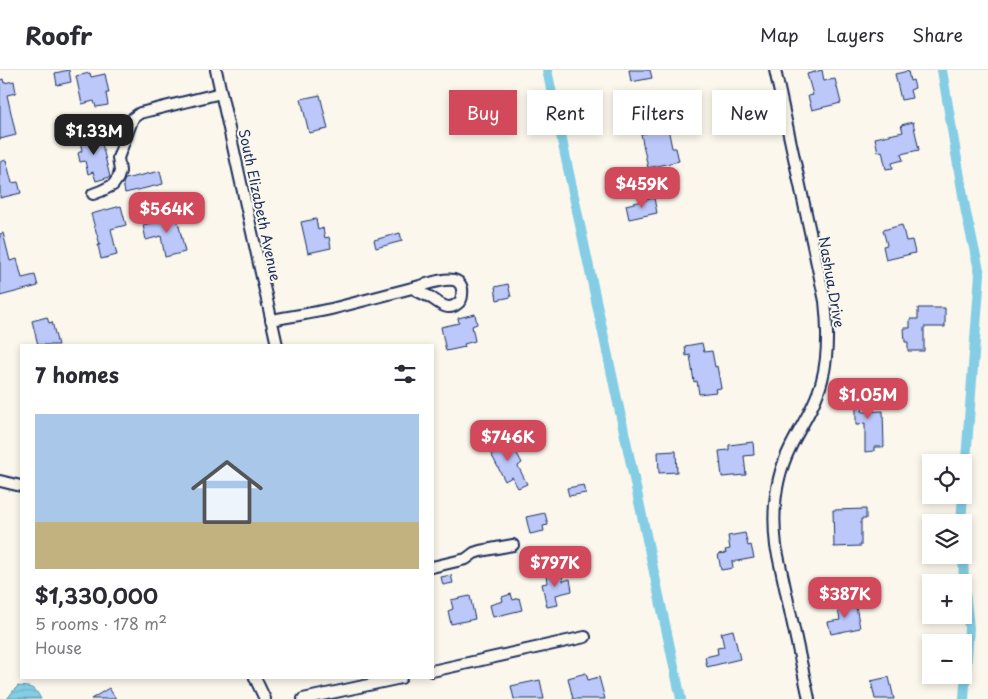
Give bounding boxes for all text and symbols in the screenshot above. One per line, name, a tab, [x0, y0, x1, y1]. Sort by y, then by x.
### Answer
text: Roofr	[25, 17, 92, 53]
text: Map	[760, 21, 799, 48]
text: Layers	[827, 21, 884, 48]
text: Share	[912, 21, 963, 48]
chip: Buy	[449, 90, 517, 135]
chip: Rent	[527, 90, 603, 135]
chip: Filters	[613, 90, 702, 135]
chip: New	[712, 90, 786, 135]
pin: $1.33M	[53, 114, 135, 156]
text: $1.33M	[65, 118, 123, 142]
street label: South Elizabeth Avenue	[234, 127, 286, 283]
pin: $459K	[607, 166, 677, 209]
text: $459K	[616, 171, 668, 195]
pin: $564K	[132, 191, 202, 234]
text: $564K	[140, 196, 194, 220]
street label: Nashua Drive	[814, 235, 850, 329]
text: 7 homes	[35, 358, 119, 390]
icon: filters	[391, 360, 419, 388]
pin: $1.05M	[827, 378, 909, 420]
text: $1.05M	[839, 382, 897, 406]
pin: $746K	[473, 420, 543, 462]
text: $746K	[481, 424, 535, 448]
icon: home	[182, 447, 272, 537]
map controls	[922, 454, 972, 684]
button: locate	[922, 454, 972, 504]
button: layers	[922, 514, 972, 564]
pin: $797K	[520, 546, 590, 588]
text: $797K	[530, 550, 580, 574]
button: +	[922, 574, 972, 624]
pin: $387K	[810, 576, 880, 619]
text: $1,330,000	[35, 579, 158, 611]
text: $387K	[819, 581, 871, 605]
text: 5 rooms · 178 m²	[35, 611, 167, 635]
button: −	[922, 634, 972, 684]
text: House	[35, 635, 82, 659]

